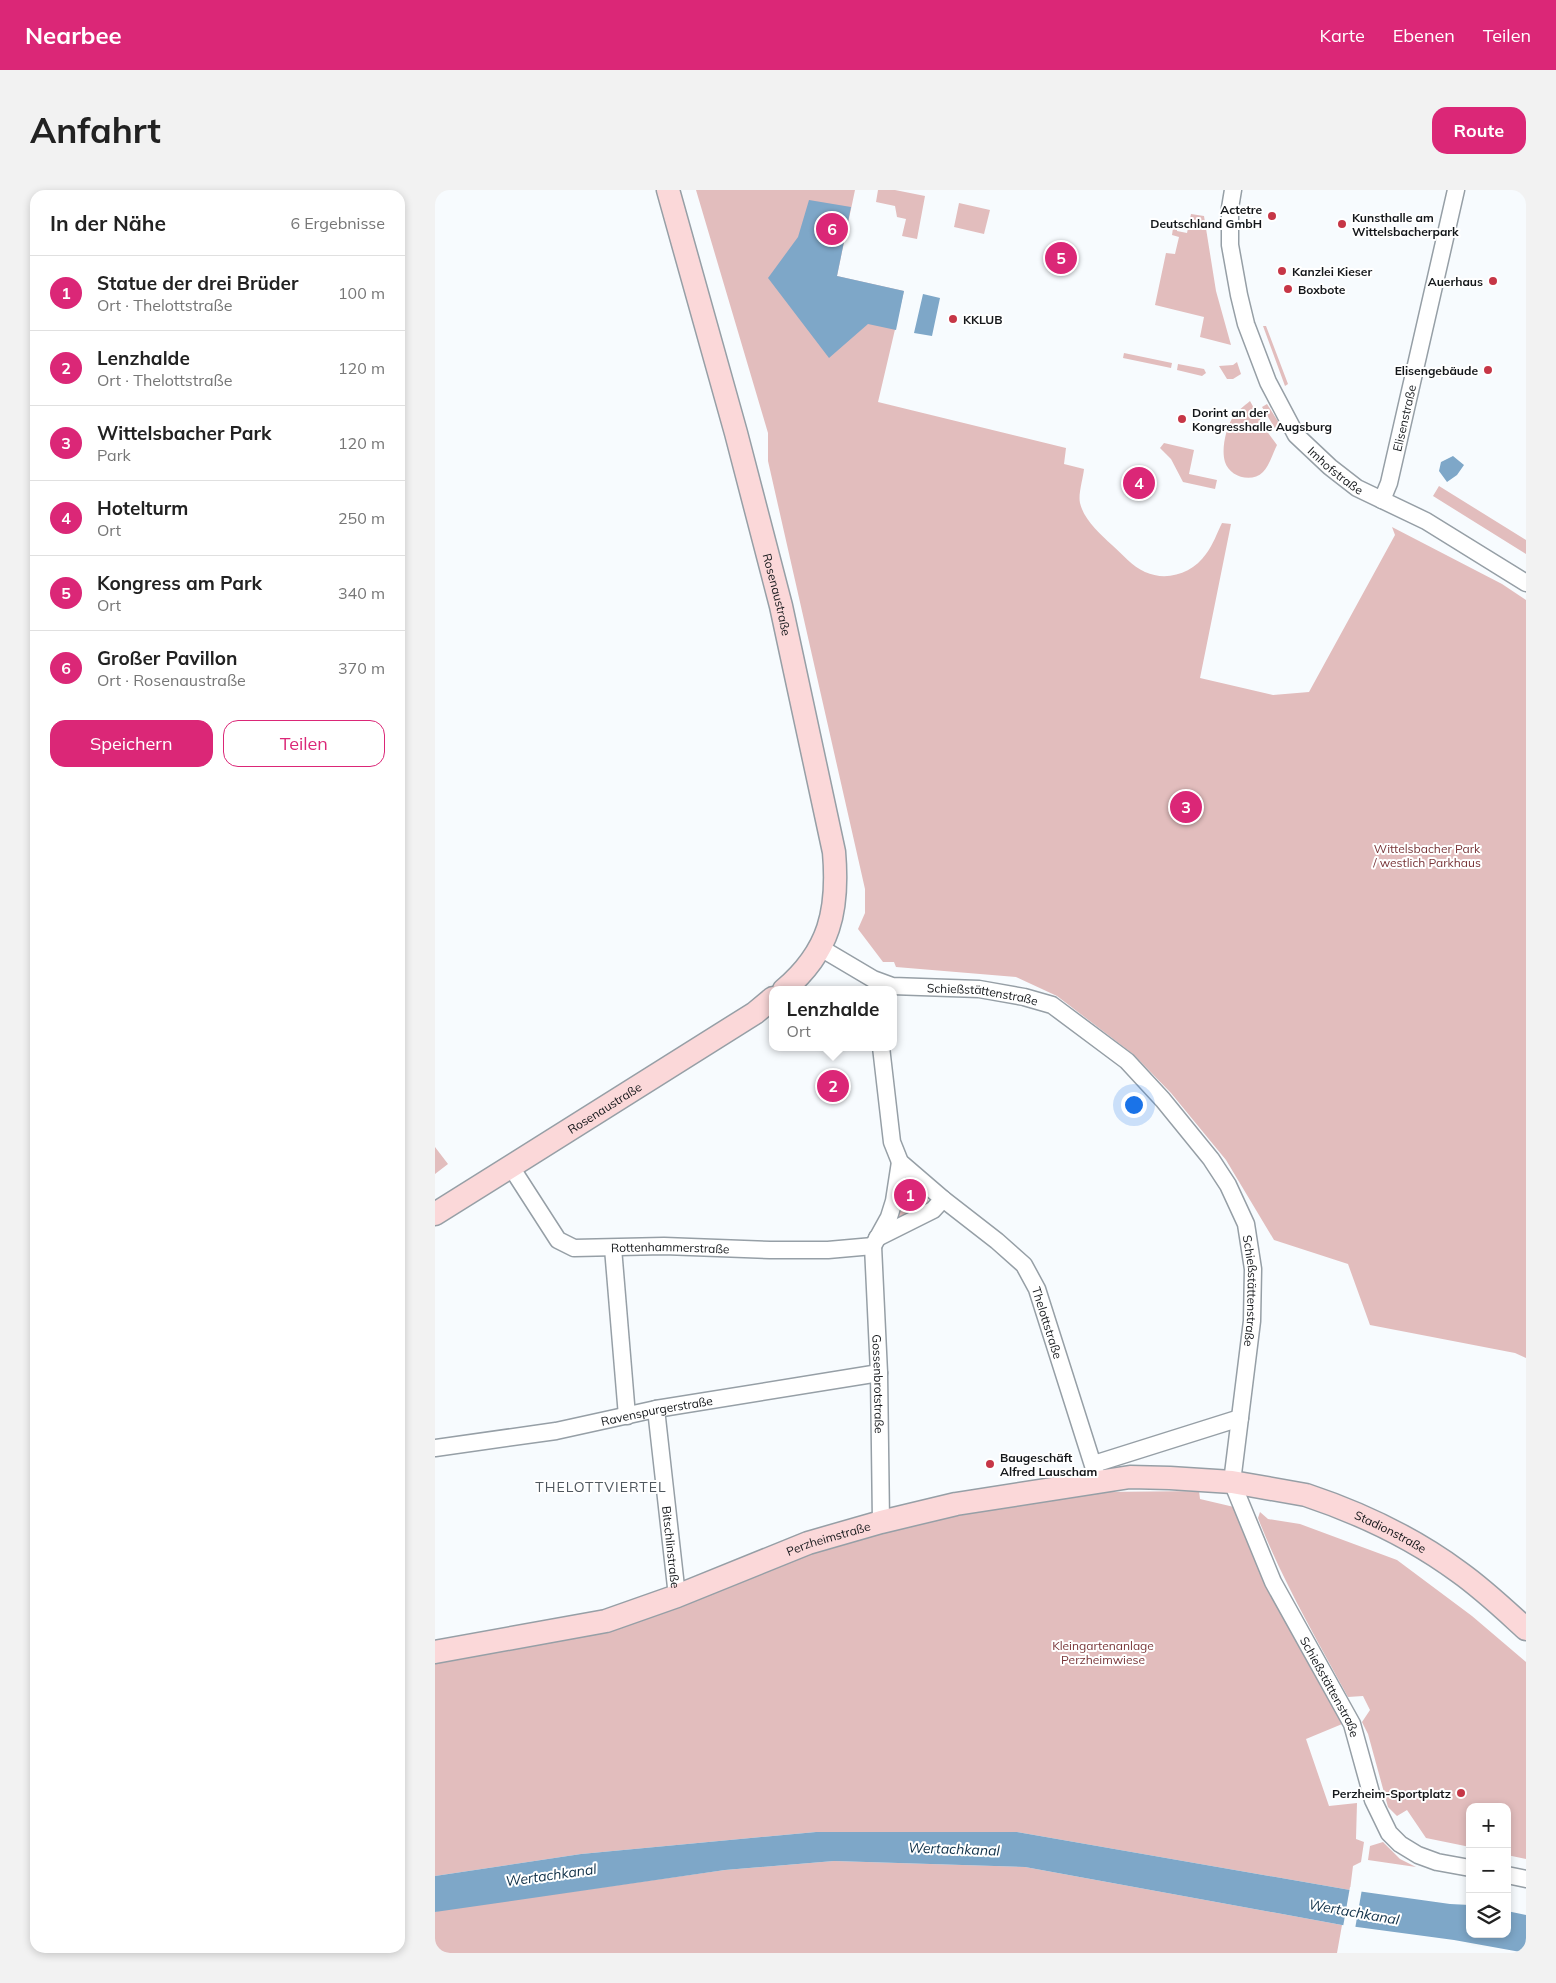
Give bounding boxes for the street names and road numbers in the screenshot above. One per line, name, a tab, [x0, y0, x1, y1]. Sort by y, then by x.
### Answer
street label: Elisenstraße	[1389, 383, 1419, 453]
street label: Imhofstraße	[1305, 443, 1366, 497]
street label: Rosenaustraße	[760, 552, 795, 637]
street label: Schießstättenstraße	[927, 980, 1040, 1008]
street label: Rosenaustraße	[565, 1079, 644, 1136]
street label: Schießstättenstraße	[1240, 1234, 1261, 1348]
street label: Rottenhammerstraße	[611, 1238, 730, 1256]
street label: Thelottstraße	[1029, 1285, 1066, 1360]
street label: Gossenbrotstraße	[870, 1334, 887, 1434]
street label: Ravenspurgerstraße	[599, 1392, 714, 1428]
street label: Bitschlinstraße	[659, 1505, 684, 1589]
street label: Stadionstraße	[1352, 1507, 1429, 1556]
street label: Perzheimstraße	[784, 1518, 872, 1559]
street label: Schießstättenstraße	[1297, 1634, 1363, 1739]

